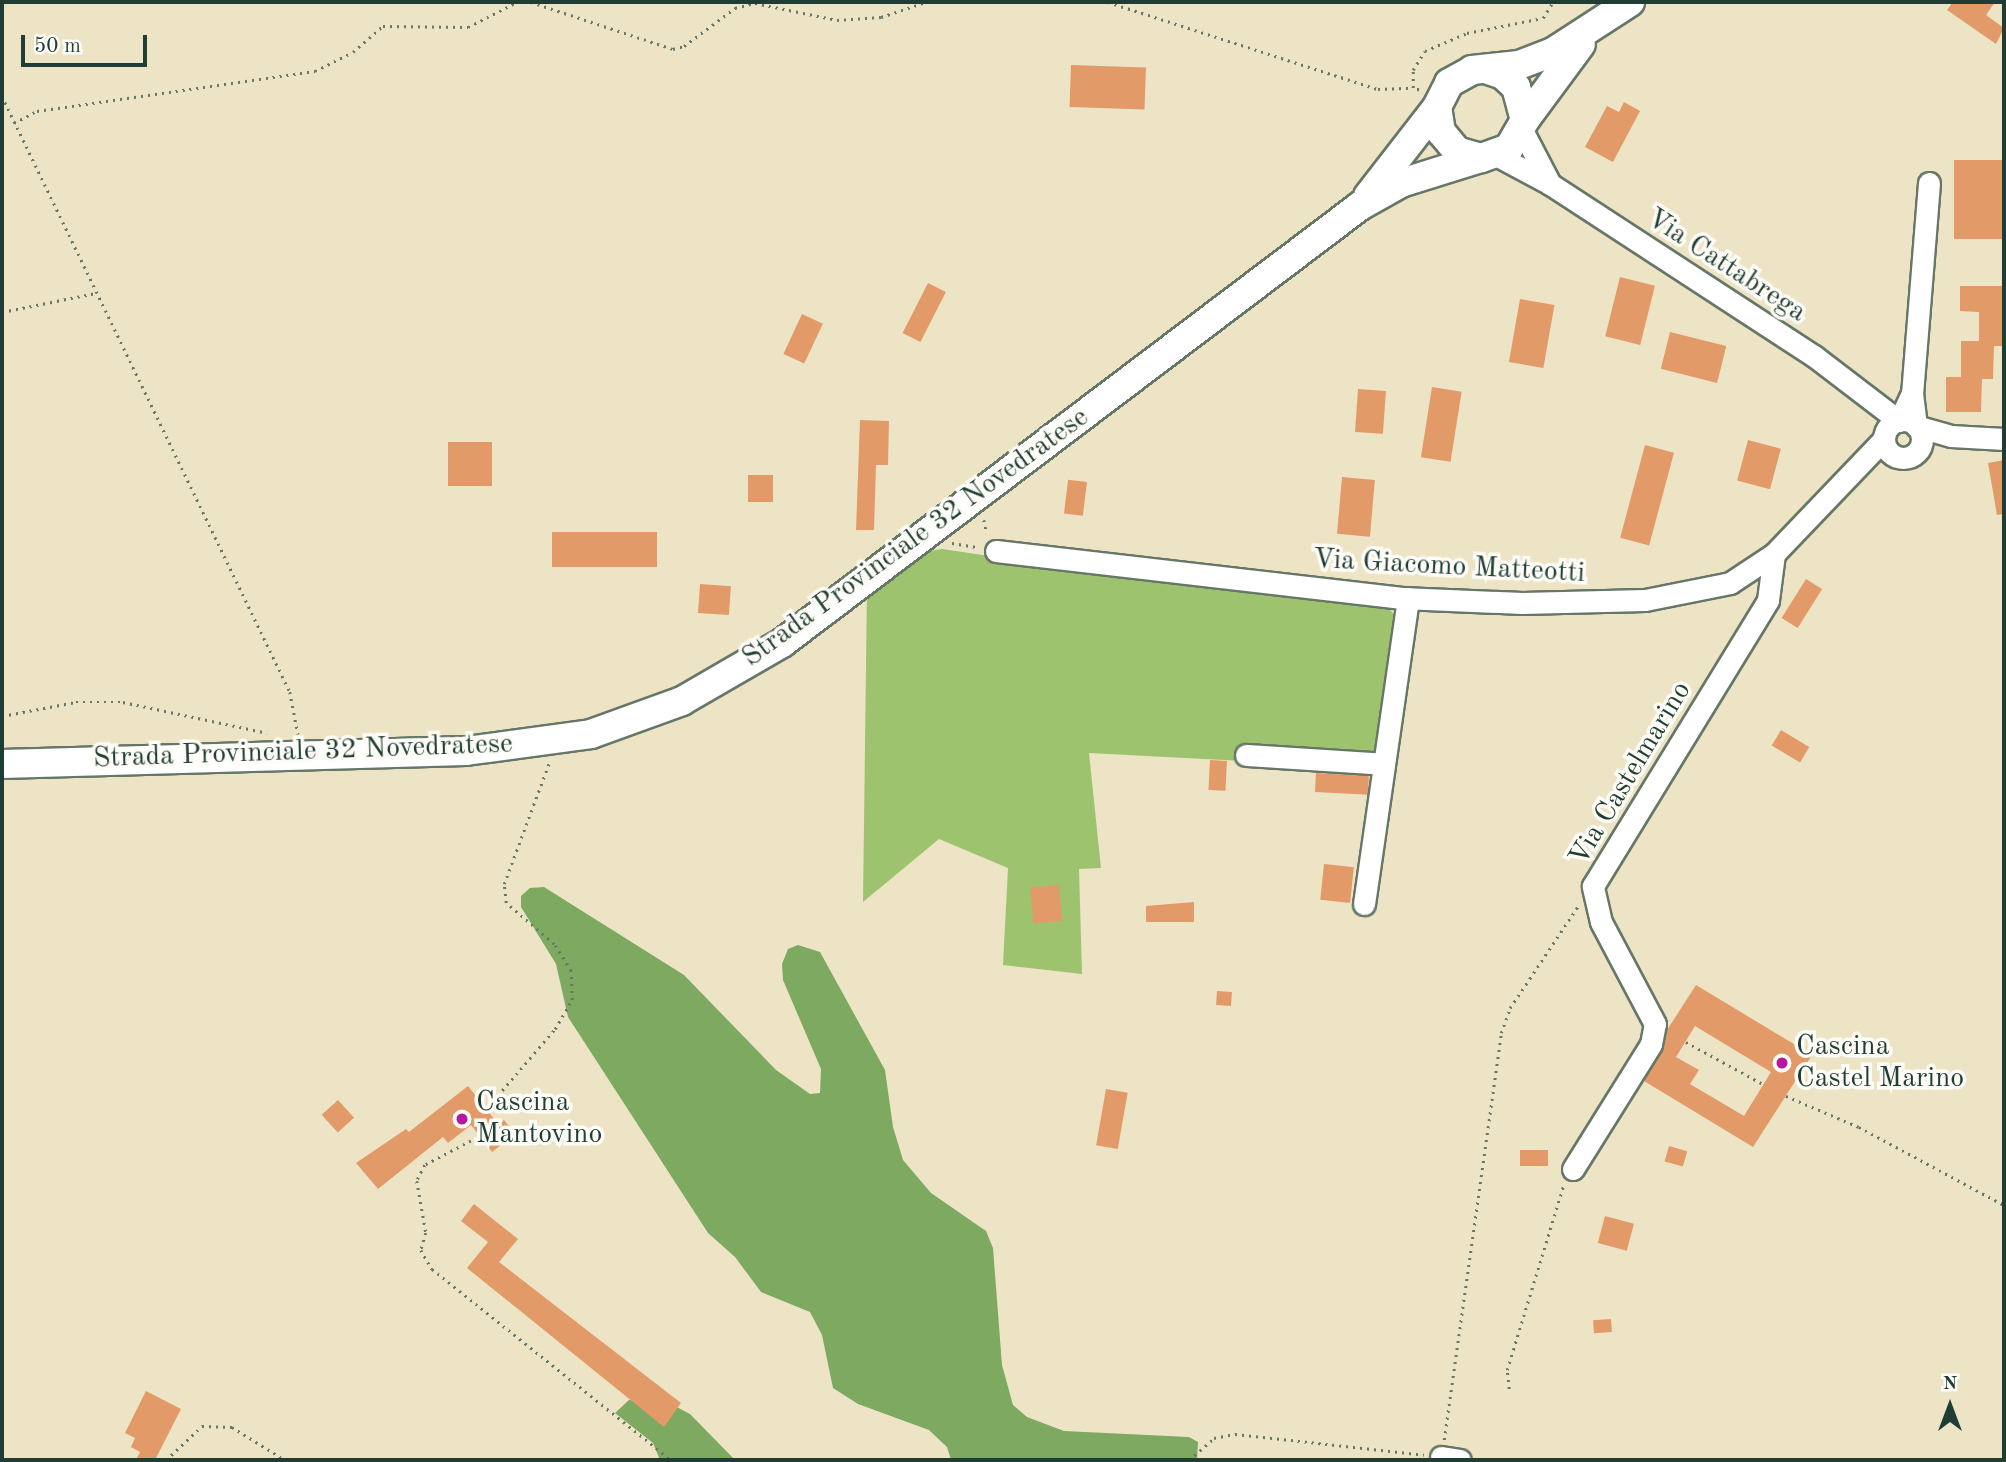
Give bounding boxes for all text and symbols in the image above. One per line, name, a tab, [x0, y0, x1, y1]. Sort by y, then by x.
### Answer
scale bar	[24, 21, 150, 65]
text: 50 m	[34, 36, 81, 57]
street label: Via Cattabrega	[1640, 202, 1812, 330]
street label: Strada Provinciale 32 Novedratese	[736, 401, 1096, 675]
street label: Via Giacomo Matteotti	[1312, 543, 1586, 591]
street label: Via Castelmarino	[1563, 676, 1699, 872]
street label: Strada Provinciale 32 Novedratese	[93, 728, 513, 776]
place label: Cascina Castel Marino	[1796, 1030, 1964, 1096]
marker: Cascina Castel Marino	[1774, 1055, 1790, 1071]
place label: Cascina Mantovino	[476, 1086, 602, 1152]
marker: Cascina Mantovino	[454, 1111, 470, 1127]
north arrow	[1915, 1371, 1985, 1441]
text: N	[1943, 1375, 1957, 1394]

